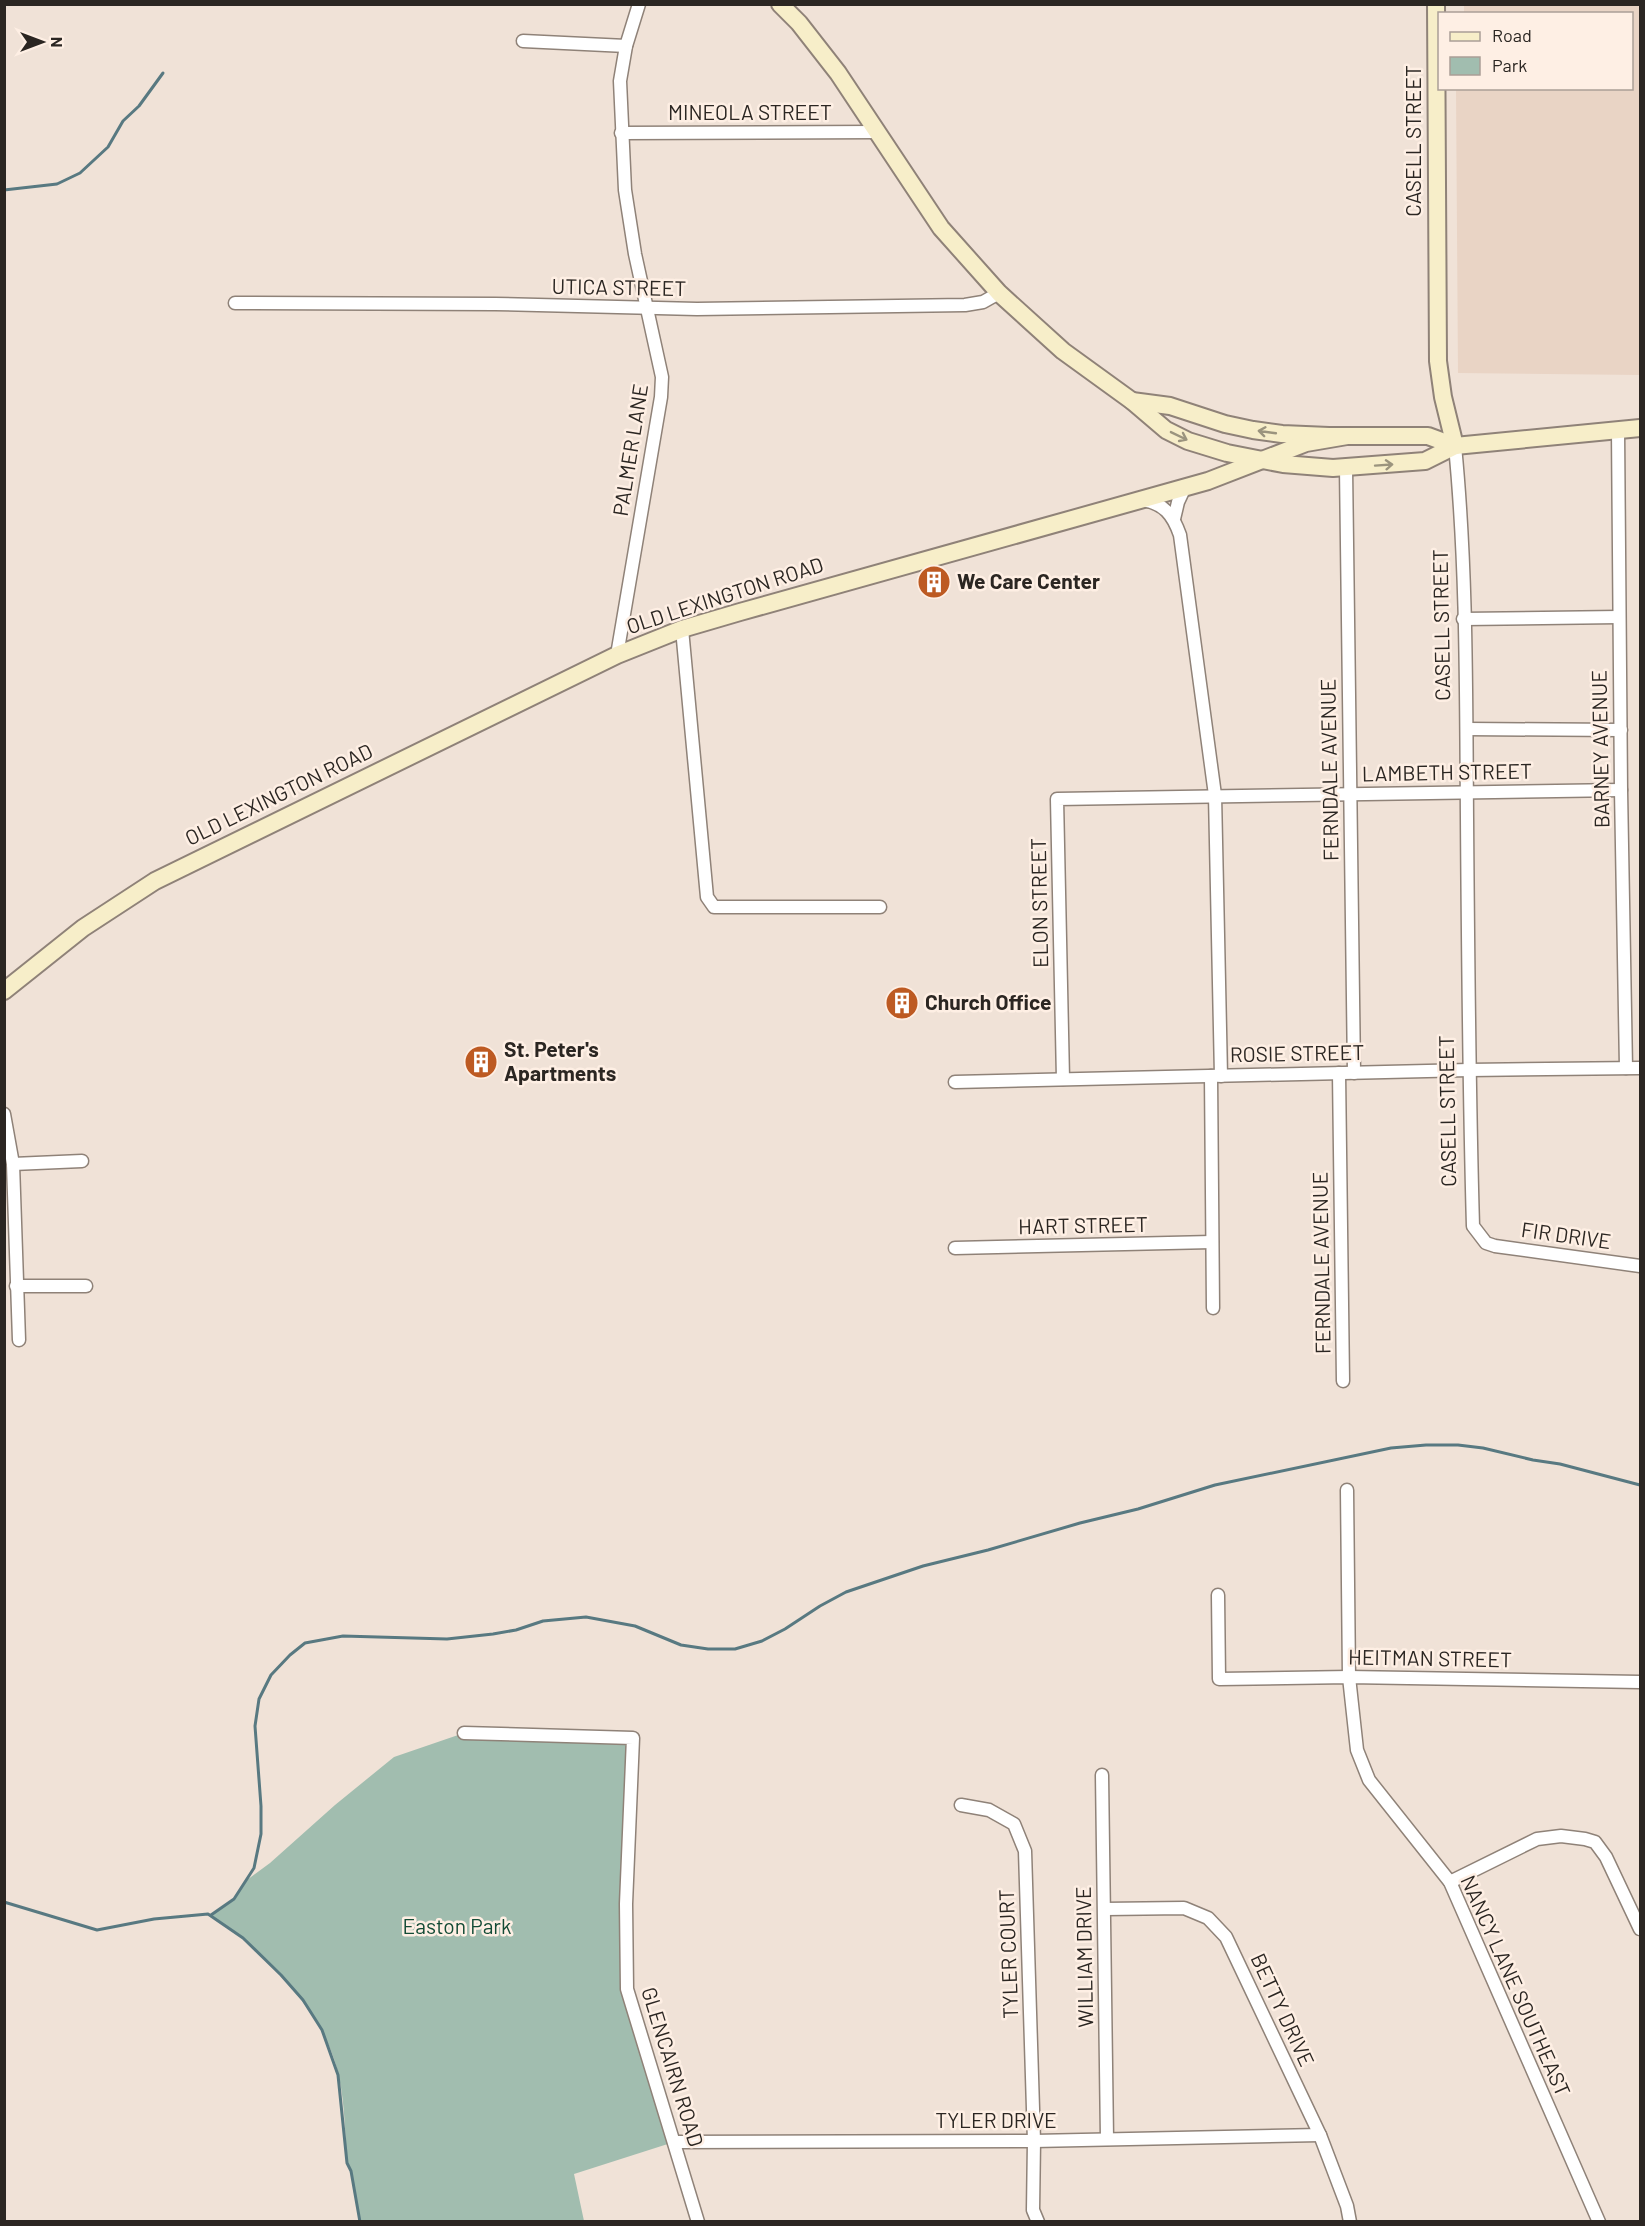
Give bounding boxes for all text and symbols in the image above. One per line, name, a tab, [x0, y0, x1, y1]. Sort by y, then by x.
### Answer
north arrow	[12, 12, 72, 72]
legend	[1438, 12, 1633, 90]
text: Road	[1492, 24, 1532, 46]
text: N	[48, 37, 67, 47]
text: Park	[1492, 54, 1527, 76]
street label: CASELL STREET	[1400, 65, 1425, 217]
street label: MINEOLA STREET	[668, 99, 832, 124]
street label: UTICA STREET	[551, 273, 687, 300]
street label: PALMER LANE	[607, 382, 652, 518]
one-way arrow	[1258, 427, 1278, 438]
one-way arrow	[1169, 430, 1187, 442]
one-way arrow	[1374, 459, 1394, 470]
street label: CASELL STREET	[1427, 549, 1454, 701]
street label: OLD LEXINGTON ROAD	[623, 551, 826, 638]
building icon: We Care Center	[916, 564, 952, 600]
place label: We Care Center	[957, 568, 1100, 593]
street label: BARNEY AVENUE	[1586, 670, 1613, 828]
street label: FERNDALE AVENUE	[1314, 679, 1343, 861]
street label: OLD LEXINGTON ROAD	[181, 737, 376, 850]
street label: LAMBETH STREET	[1362, 758, 1532, 785]
street label: ELON STREET	[1025, 838, 1052, 968]
building icon: Church Office	[884, 985, 920, 1021]
place label: Church Office	[925, 989, 1052, 1014]
street label: CASELL STREET	[1433, 1035, 1460, 1187]
place label: St. Peter's Apartments	[504, 1036, 616, 1085]
street label: ROSIE STREET	[1230, 1039, 1364, 1066]
building icon: St. Peter's Apartments	[463, 1044, 499, 1080]
street label: FERNDALE AVENUE	[1306, 1172, 1335, 1354]
street label: HART STREET	[1018, 1211, 1148, 1238]
street label: FIR DRIVE	[1520, 1216, 1613, 1253]
street label: HEITMAN STREET	[1348, 1644, 1512, 1671]
street label: NANCY LANE SOUTHEAST	[1456, 1871, 1576, 2100]
street label: WILLIAM DRIVE	[1070, 1886, 1097, 2028]
street label: TYLER COURT	[993, 1889, 1022, 2019]
park label: Easton Park	[402, 1913, 512, 1938]
street label: BETTY DRIVE	[1246, 1949, 1320, 2070]
street label: GLENCAIRN ROAD	[637, 1984, 710, 2149]
street label: TYLER DRIVE	[935, 2107, 1057, 2132]

